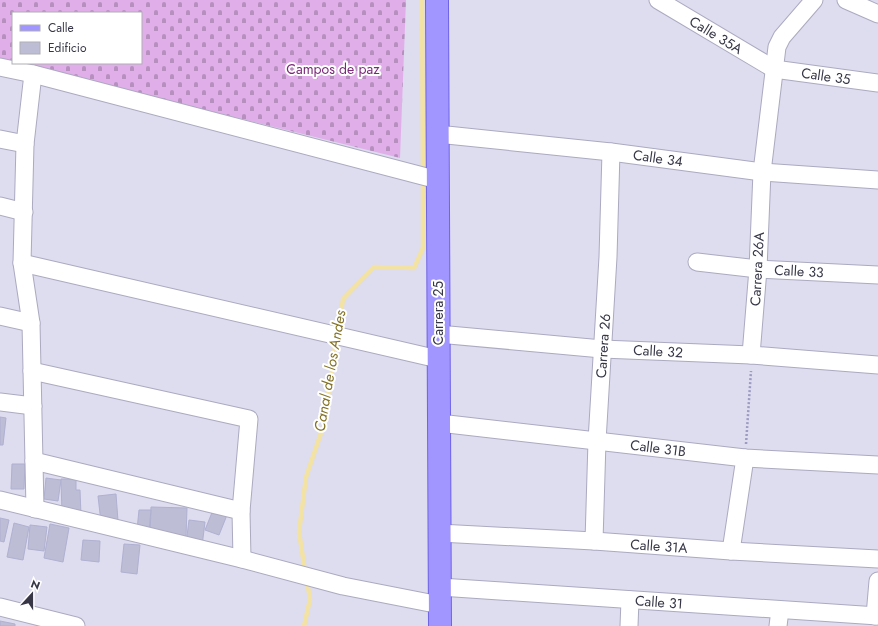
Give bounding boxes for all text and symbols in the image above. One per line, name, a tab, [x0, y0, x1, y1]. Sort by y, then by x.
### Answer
street label: Calle 35A	[686, 11, 747, 59]
legend	[12, 12, 142, 64]
text: Calle	[48, 19, 74, 37]
text: Edificio	[48, 39, 87, 57]
park label: Campos de paz	[286, 59, 380, 79]
street label: Calle 35	[800, 63, 852, 89]
street label: Calle 34	[632, 145, 684, 171]
street label: Carrera 26A	[745, 231, 769, 306]
street label: Calle 33	[774, 260, 825, 282]
street label: Carrera 25	[428, 281, 448, 345]
water label: Canal de los Andes	[308, 308, 352, 433]
street label: Carrera 26	[591, 313, 615, 379]
street label: Calle 32	[633, 340, 683, 362]
street label: Calle 31B	[629, 435, 687, 461]
street label: Calle 31A	[630, 534, 689, 558]
north arrow	[12, 574, 52, 614]
text: N	[29, 576, 43, 594]
street label: Calle 31	[634, 590, 684, 614]

